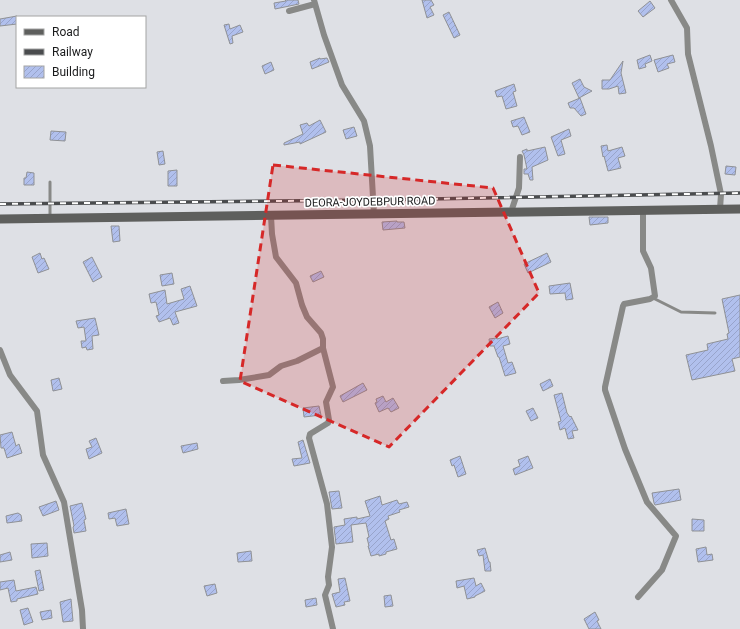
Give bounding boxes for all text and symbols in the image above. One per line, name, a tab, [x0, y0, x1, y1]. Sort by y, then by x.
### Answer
legend	[16, 16, 146, 88]
text: Road	[52, 25, 80, 39]
text: Railway	[52, 45, 93, 59]
text: Building	[52, 65, 95, 79]
street label: DEORA-JOYDEBPUR ROAD	[305, 194, 435, 210]

